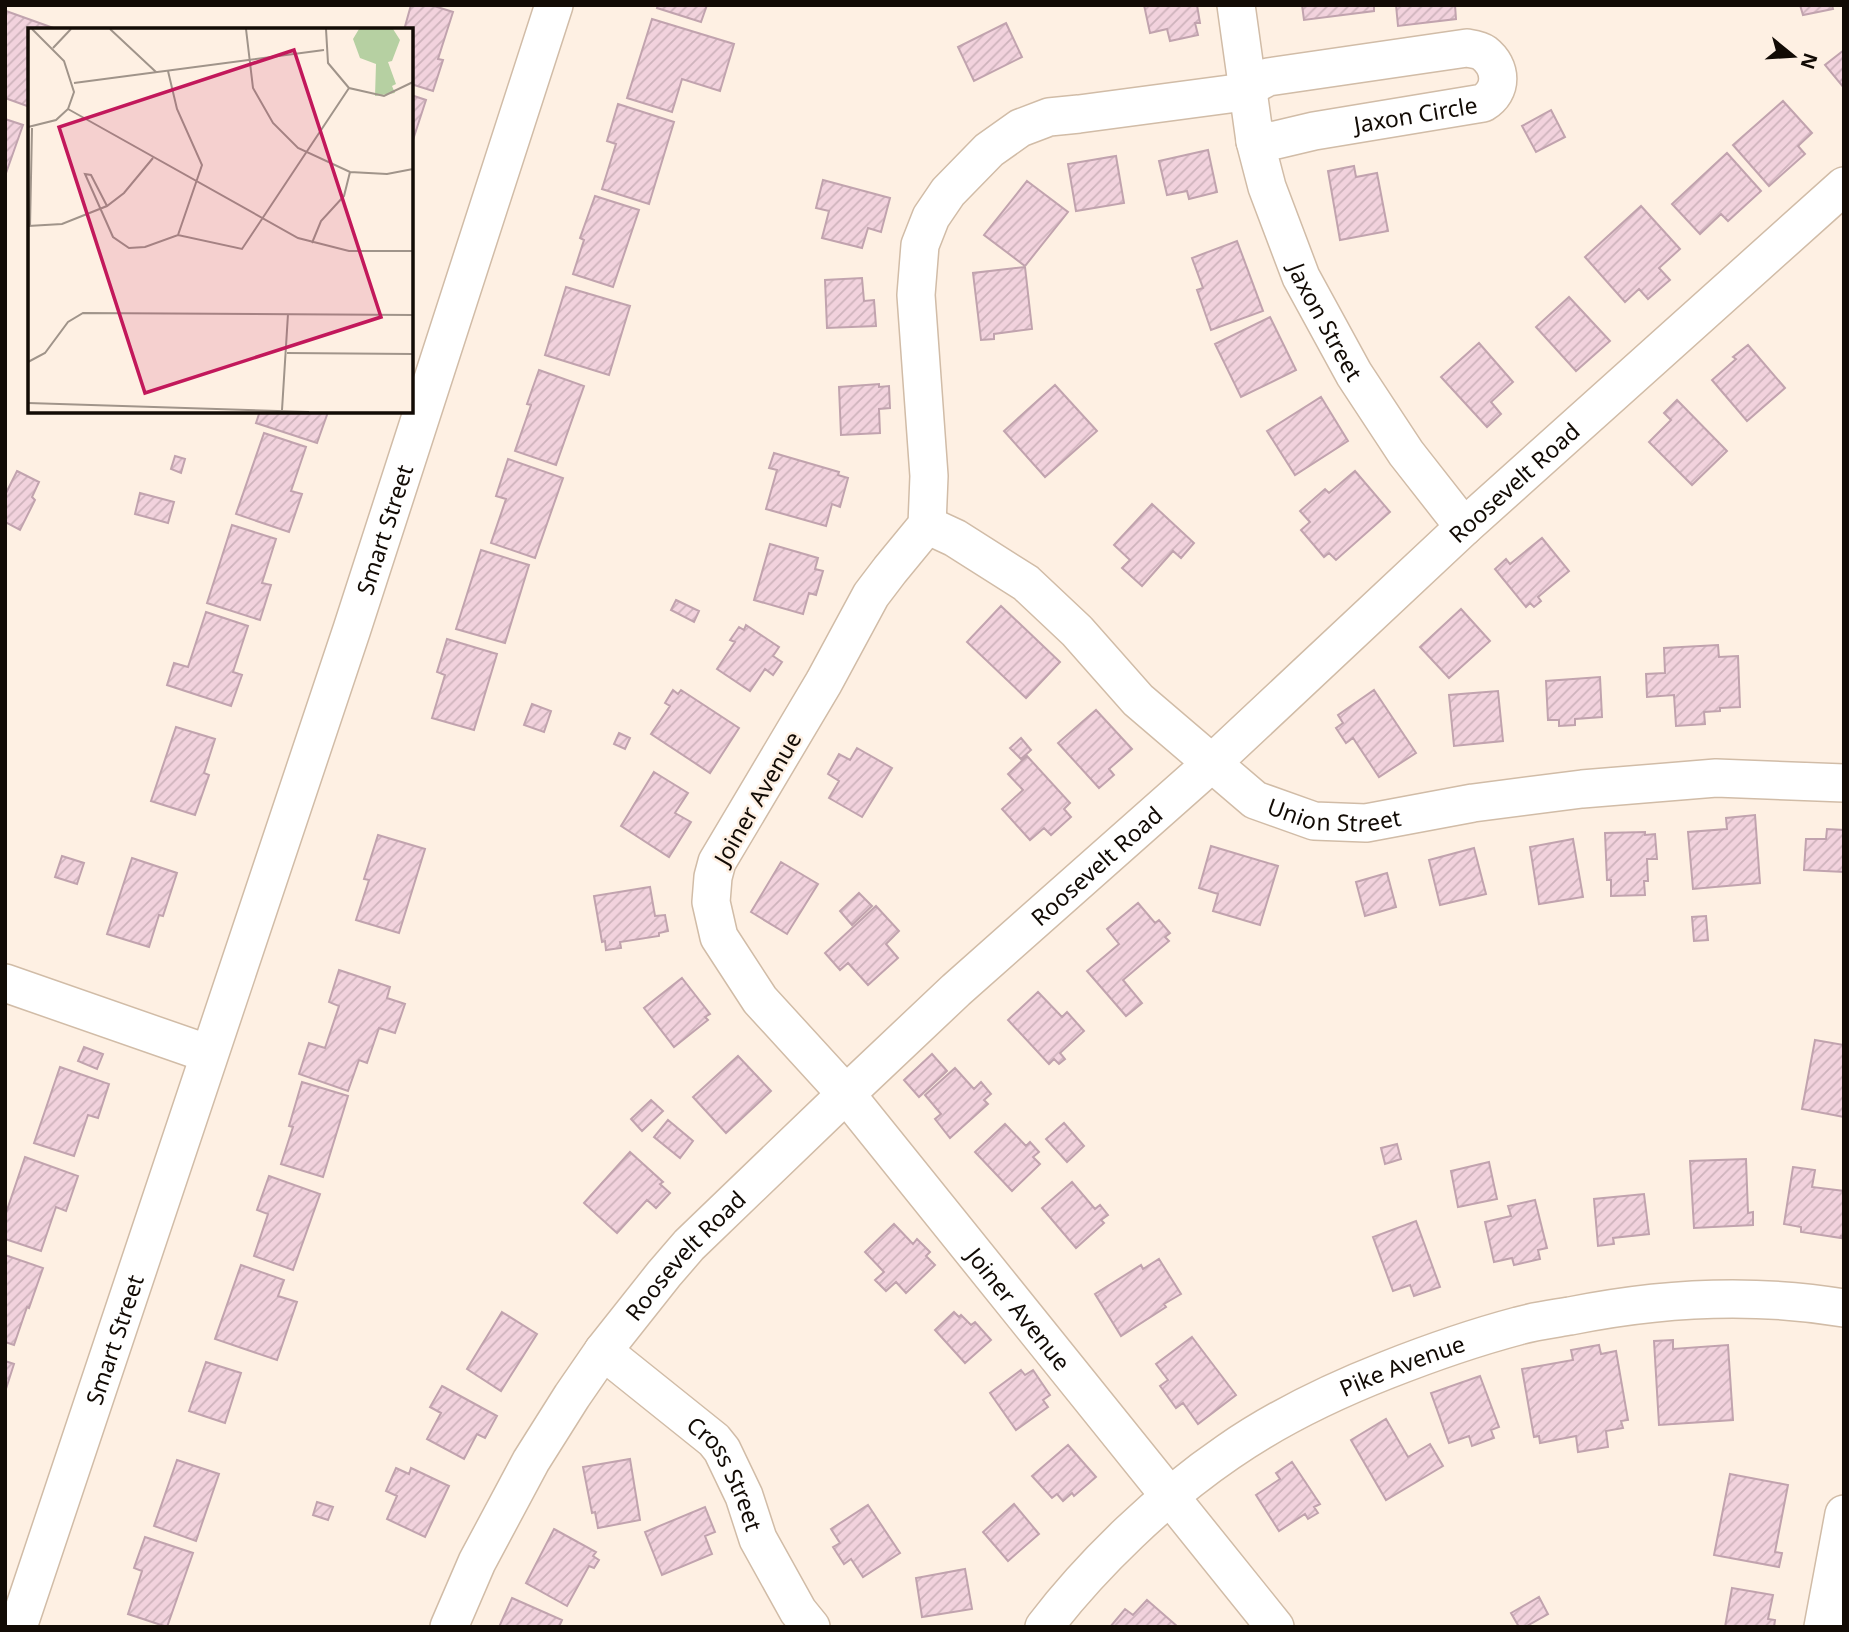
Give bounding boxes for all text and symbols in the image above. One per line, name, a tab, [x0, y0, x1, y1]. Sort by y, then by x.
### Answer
north arrow	[1758, 21, 1828, 91]
inset map	[28, 28, 413, 413]
text: N	[1794, 50, 1824, 73]
street label: Jaxon Circle	[1350, 88, 1480, 140]
street label: Jaxon Street	[1280, 257, 1370, 387]
street label: Roosevelt Road	[1441, 415, 1586, 550]
street label: Smart Street	[348, 460, 420, 599]
street label: Joiner Avenue	[705, 725, 808, 872]
street label: Union Street	[1263, 790, 1403, 839]
street label: Roosevelt Road	[1024, 799, 1169, 933]
street label: Roosevelt Road	[617, 1183, 752, 1327]
street label: Joiner Avenue	[958, 1239, 1078, 1377]
street label: Smart Street	[78, 1271, 151, 1409]
street label: Pike Avenue	[1334, 1327, 1469, 1404]
street label: Cross Street	[680, 1409, 770, 1535]

